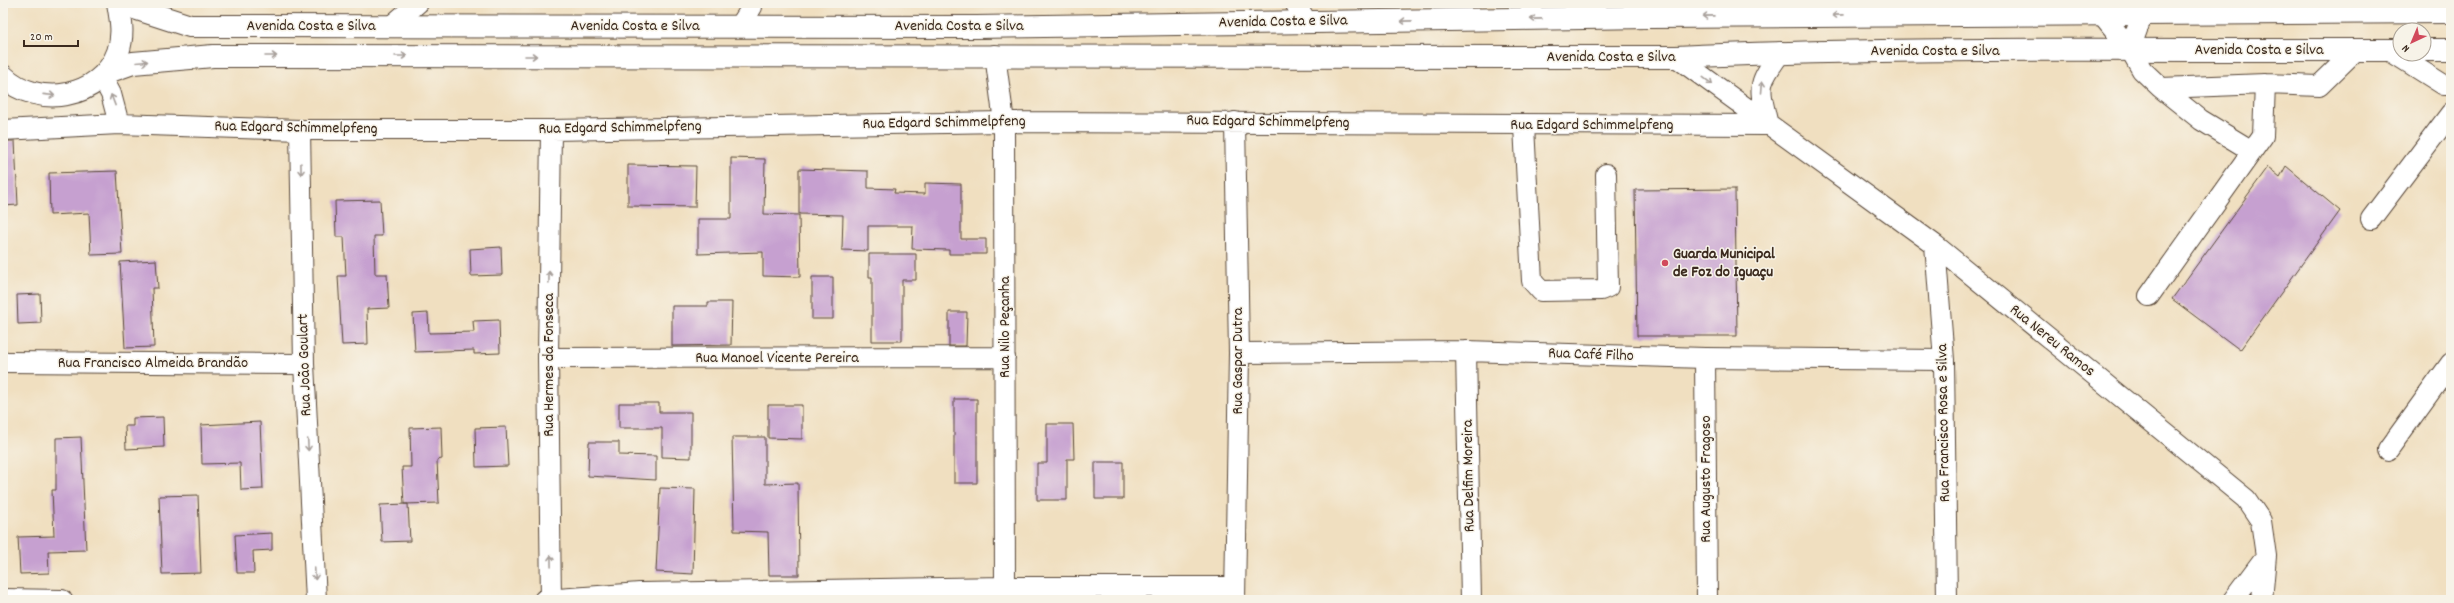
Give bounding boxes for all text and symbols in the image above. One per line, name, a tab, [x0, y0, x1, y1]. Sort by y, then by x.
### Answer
street label: Avenida Costa e Silva	[1218, 9, 1348, 35]
one-way arrow	[1832, 11, 1845, 19]
one-way arrow	[1702, 13, 1715, 20]
street label: Avenida Costa e Silva	[247, 15, 376, 38]
street label: Avenida Costa e Silva	[571, 15, 700, 38]
street label: Avenida Costa e Silva	[895, 15, 1024, 38]
one-way arrow	[1530, 15, 1543, 23]
one-way arrow	[1400, 17, 1413, 24]
scale bar	[24, 22, 78, 48]
north arrow	[2392, 22, 2432, 62]
text: 20 m	[30, 29, 53, 46]
street label: Avenida Costa e Silva	[2195, 39, 2324, 62]
street label: Avenida Costa e Silva	[1871, 40, 2000, 63]
text: N	[2399, 40, 2414, 55]
street label: Avenida Costa e Silva	[1547, 46, 1676, 69]
one-way arrow	[264, 52, 277, 60]
one-way arrow	[394, 52, 407, 60]
one-way arrow	[524, 52, 537, 59]
one-way arrow	[135, 59, 148, 66]
one-way arrow	[1702, 76, 1713, 85]
one-way arrow	[1758, 81, 1765, 94]
one-way arrow	[42, 92, 55, 99]
one-way arrow	[108, 94, 116, 106]
street label: Rua Edgard Schimmelpfeng	[1186, 109, 1350, 135]
street label: Rua Edgard Schimmelpfeng	[862, 110, 1026, 136]
street label: Rua Edgard Schimmelpfeng	[1510, 114, 1674, 137]
street label: Rua Edgard Schimmelpfeng	[214, 115, 378, 141]
street label: Rua Edgard Schimmelpfeng	[538, 115, 702, 141]
one-way arrow	[297, 162, 305, 175]
place label: Guarda Municipal de Foz do Iguaçu	[1673, 243, 1775, 284]
marker: Guarda Municipal de Foz do Iguaçu	[1660, 258, 1670, 268]
one-way arrow	[545, 271, 553, 284]
street label: Rua Nilo Peçanha	[994, 276, 1017, 378]
street label: Rua Hermes da Fonseca	[538, 293, 561, 437]
street label: Rua Nereu Ramos	[2004, 299, 2100, 383]
street label: Rua Gaspar Dutra	[1227, 307, 1250, 415]
street label: Rua João Goulart	[292, 313, 318, 417]
street label: Rua Café Filho	[1548, 342, 1634, 368]
street label: Rua Francisco Rosa e Silva	[1931, 343, 1957, 503]
street label: Rua Manoel Vicente Pereira	[695, 347, 859, 370]
street label: Rua Francisco Almeida Brandão	[58, 352, 248, 375]
street label: Rua Augusto Fragoso	[1695, 415, 1718, 543]
street label: Rua Delfim Moreira	[1457, 419, 1481, 533]
one-way arrow	[305, 438, 312, 451]
one-way arrow	[547, 555, 555, 568]
one-way arrow	[311, 567, 319, 580]

